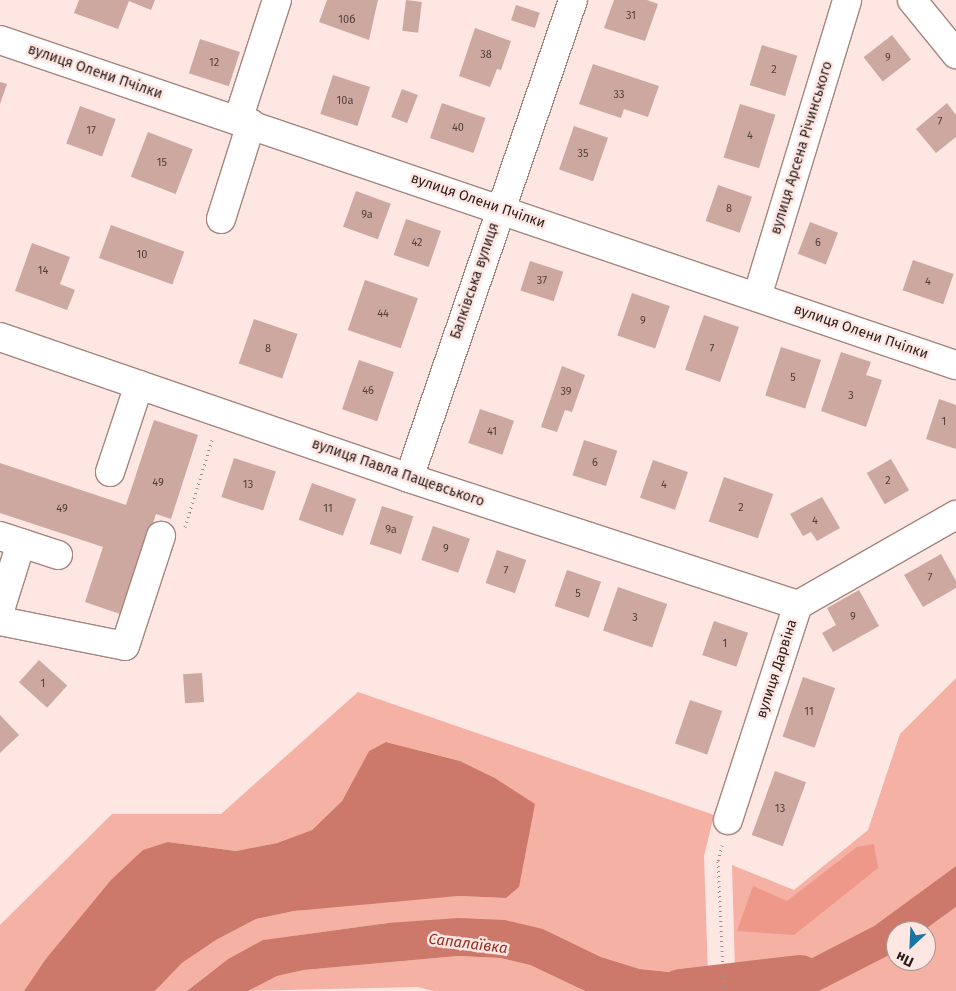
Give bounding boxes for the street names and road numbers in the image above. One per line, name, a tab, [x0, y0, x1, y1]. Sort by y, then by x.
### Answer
street label: вулиця Олени Пчілки	[26, 41, 164, 103]
street label: вулиця Арсена Річинського	[768, 59, 836, 237]
street label: вулиця Олени Пчілки	[409, 170, 547, 232]
street label: Балківська вулиця	[447, 221, 503, 341]
street label: вулиця Олени Пчілки	[792, 301, 930, 363]
street label: вулиця Павла Пащевського	[310, 436, 486, 510]
street label: вулиця Дарвіна	[753, 618, 801, 720]

